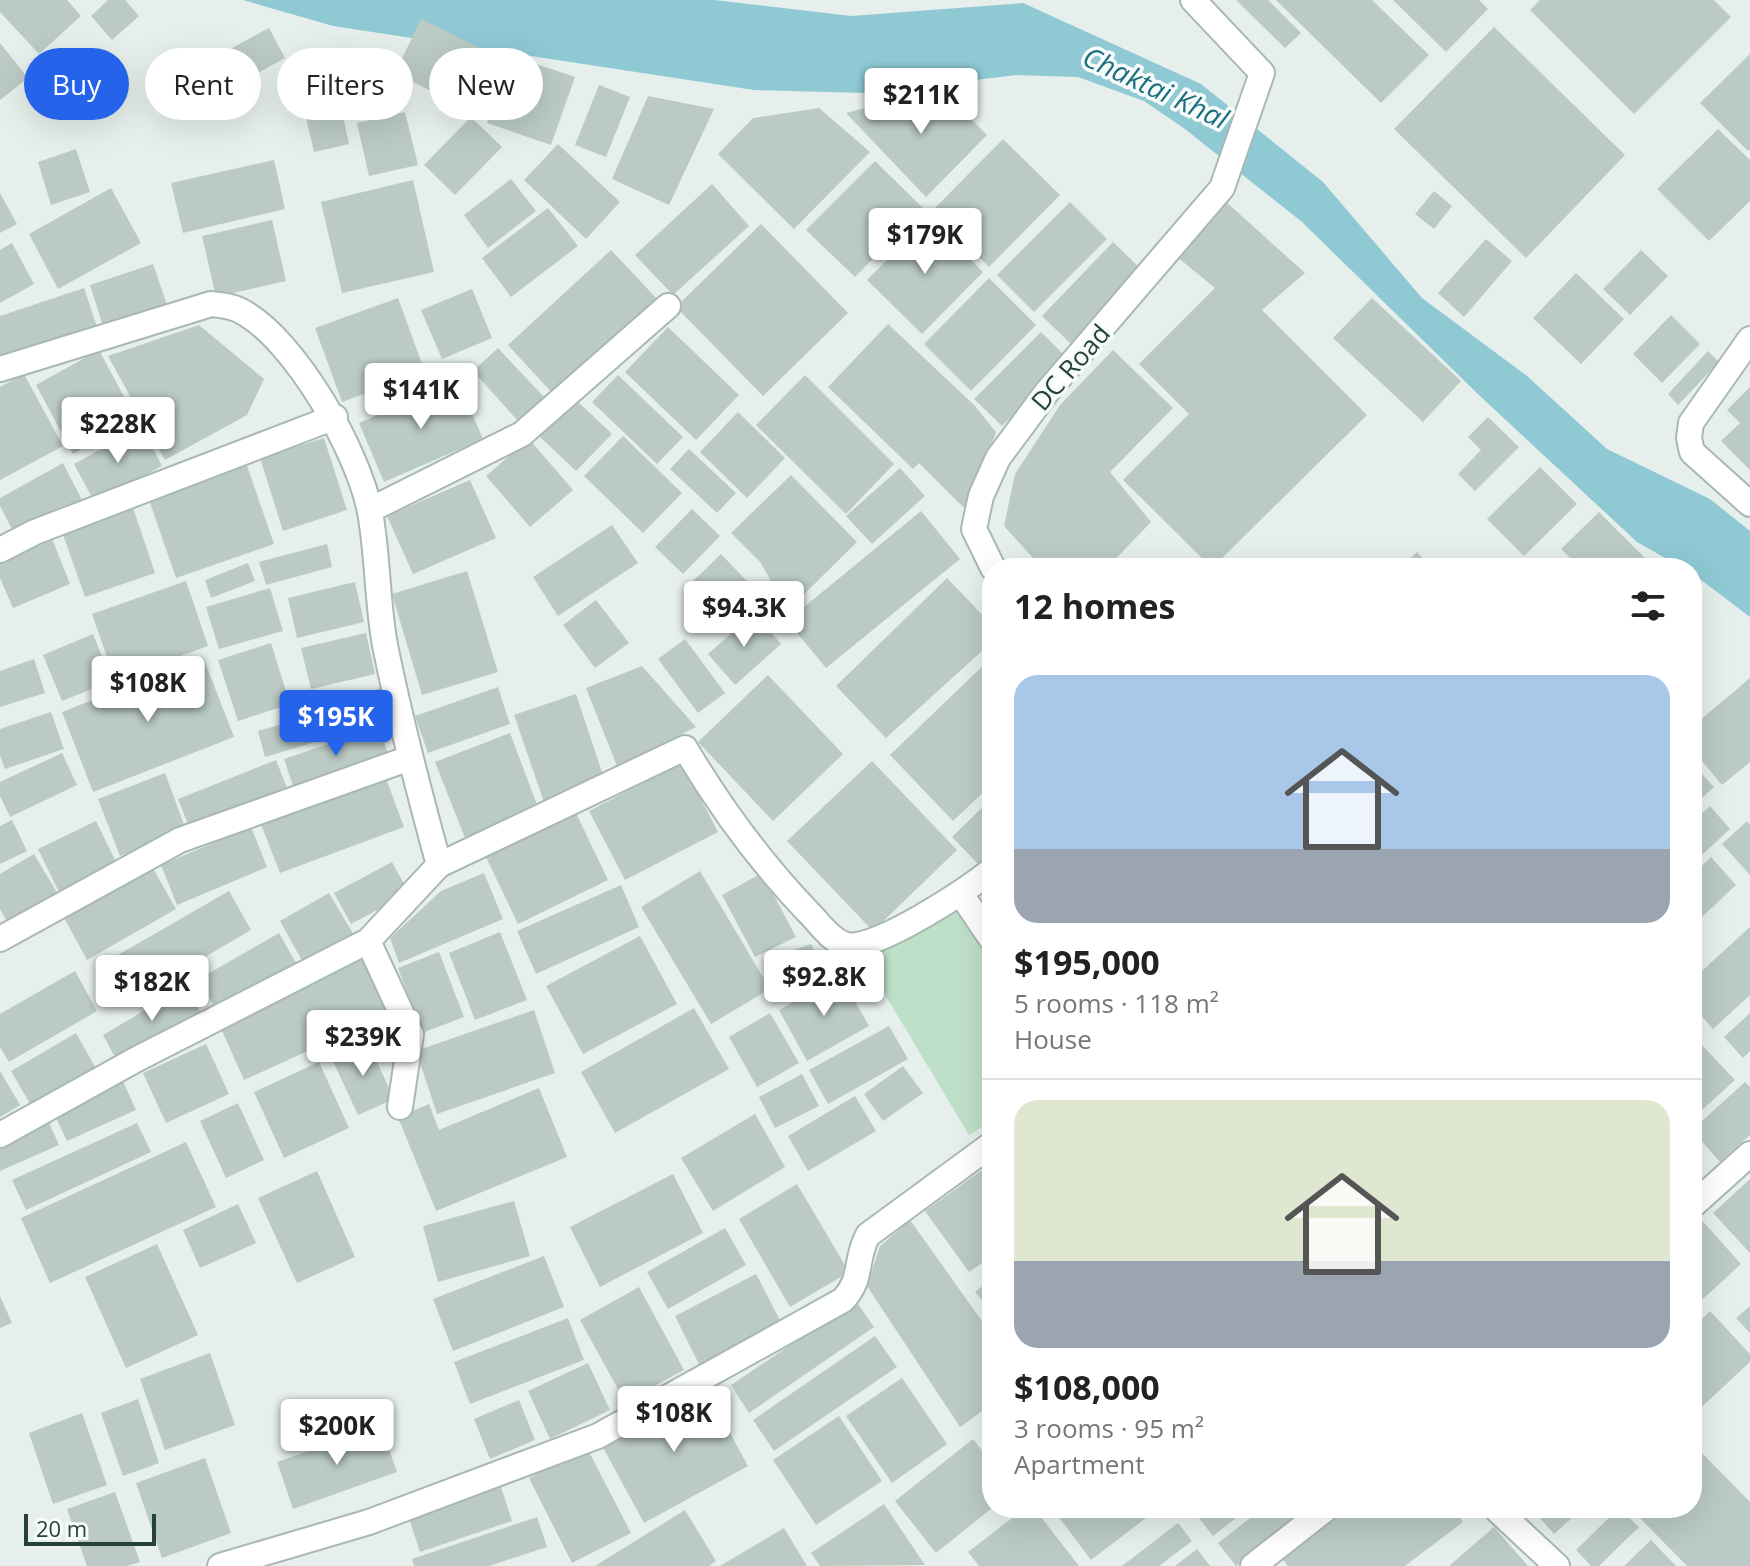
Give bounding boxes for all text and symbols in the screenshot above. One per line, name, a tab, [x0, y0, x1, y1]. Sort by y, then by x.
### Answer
water label: Chaktai Khal	[1077, 37, 1236, 138]
chip: Buy	[24, 48, 129, 120]
chip: Rent	[145, 48, 261, 120]
chip: Filters	[277, 48, 413, 120]
chip: New	[429, 48, 543, 120]
pin: $211K	[865, 68, 977, 136]
text: $211K	[883, 76, 959, 112]
pin: $179K	[869, 208, 981, 276]
text: $179K	[887, 216, 963, 252]
street label: DC Road	[1022, 316, 1118, 418]
pin: $141K	[365, 363, 477, 431]
text: $141K	[383, 371, 459, 407]
pin: $228K	[62, 397, 174, 465]
text: $228K	[80, 405, 156, 441]
pin: $94.3K	[679, 581, 809, 649]
text: 12 homes	[1014, 583, 1175, 629]
icon: filters	[1626, 584, 1670, 628]
text: $94.3K	[702, 589, 786, 625]
pin: $108K	[92, 656, 204, 724]
text: $108K	[110, 664, 186, 700]
pin: $195K	[280, 690, 392, 758]
text: $195K	[298, 698, 374, 734]
icon: home	[1270, 727, 1414, 871]
text: $195,000	[1014, 939, 1160, 985]
pin: $92.8K	[759, 950, 889, 1018]
pin: $182K	[96, 955, 208, 1023]
text: $92.8K	[782, 958, 866, 994]
text: $182K	[114, 963, 190, 999]
text: 5 rooms · 118 m²	[1014, 985, 1219, 1021]
pin: $239K	[307, 1010, 419, 1078]
text: $239K	[325, 1018, 401, 1054]
text: House	[1014, 1021, 1092, 1057]
icon: home	[1270, 1152, 1414, 1296]
text: $108,000	[1014, 1364, 1160, 1410]
pin: $108K	[618, 1386, 730, 1454]
text: $108K	[636, 1394, 712, 1430]
pin: $200K	[281, 1399, 393, 1467]
text: $200K	[299, 1407, 375, 1443]
text: 3 rooms · 95 m²	[1014, 1410, 1204, 1446]
text: Apartment	[1014, 1446, 1145, 1482]
scale bar	[24, 1510, 156, 1546]
text: 20 m	[36, 1513, 87, 1543]

